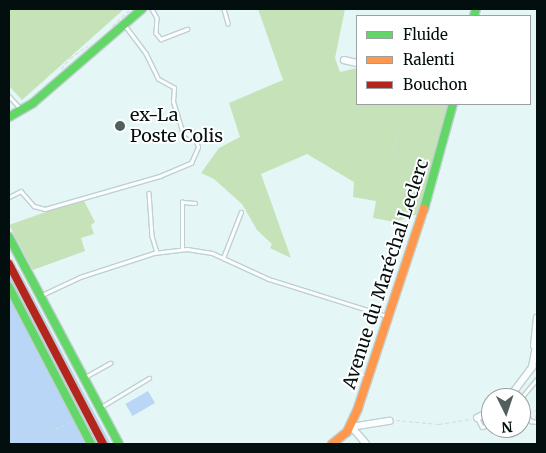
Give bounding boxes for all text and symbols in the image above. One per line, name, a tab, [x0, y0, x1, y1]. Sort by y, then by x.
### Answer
legend	[356, 15, 531, 105]
text: Fluide	[403, 25, 448, 44]
text: Ralenti	[403, 50, 455, 69]
text: Bouchon	[403, 75, 467, 94]
place label: ex-La Poste Colis	[130, 105, 223, 148]
marker: ex-La Poste Colis	[114, 120, 126, 132]
street label: Avenue du Maréchal Leclerc	[339, 156, 433, 392]
north arrow	[481, 388, 531, 438]
text: N	[501, 418, 513, 436]

